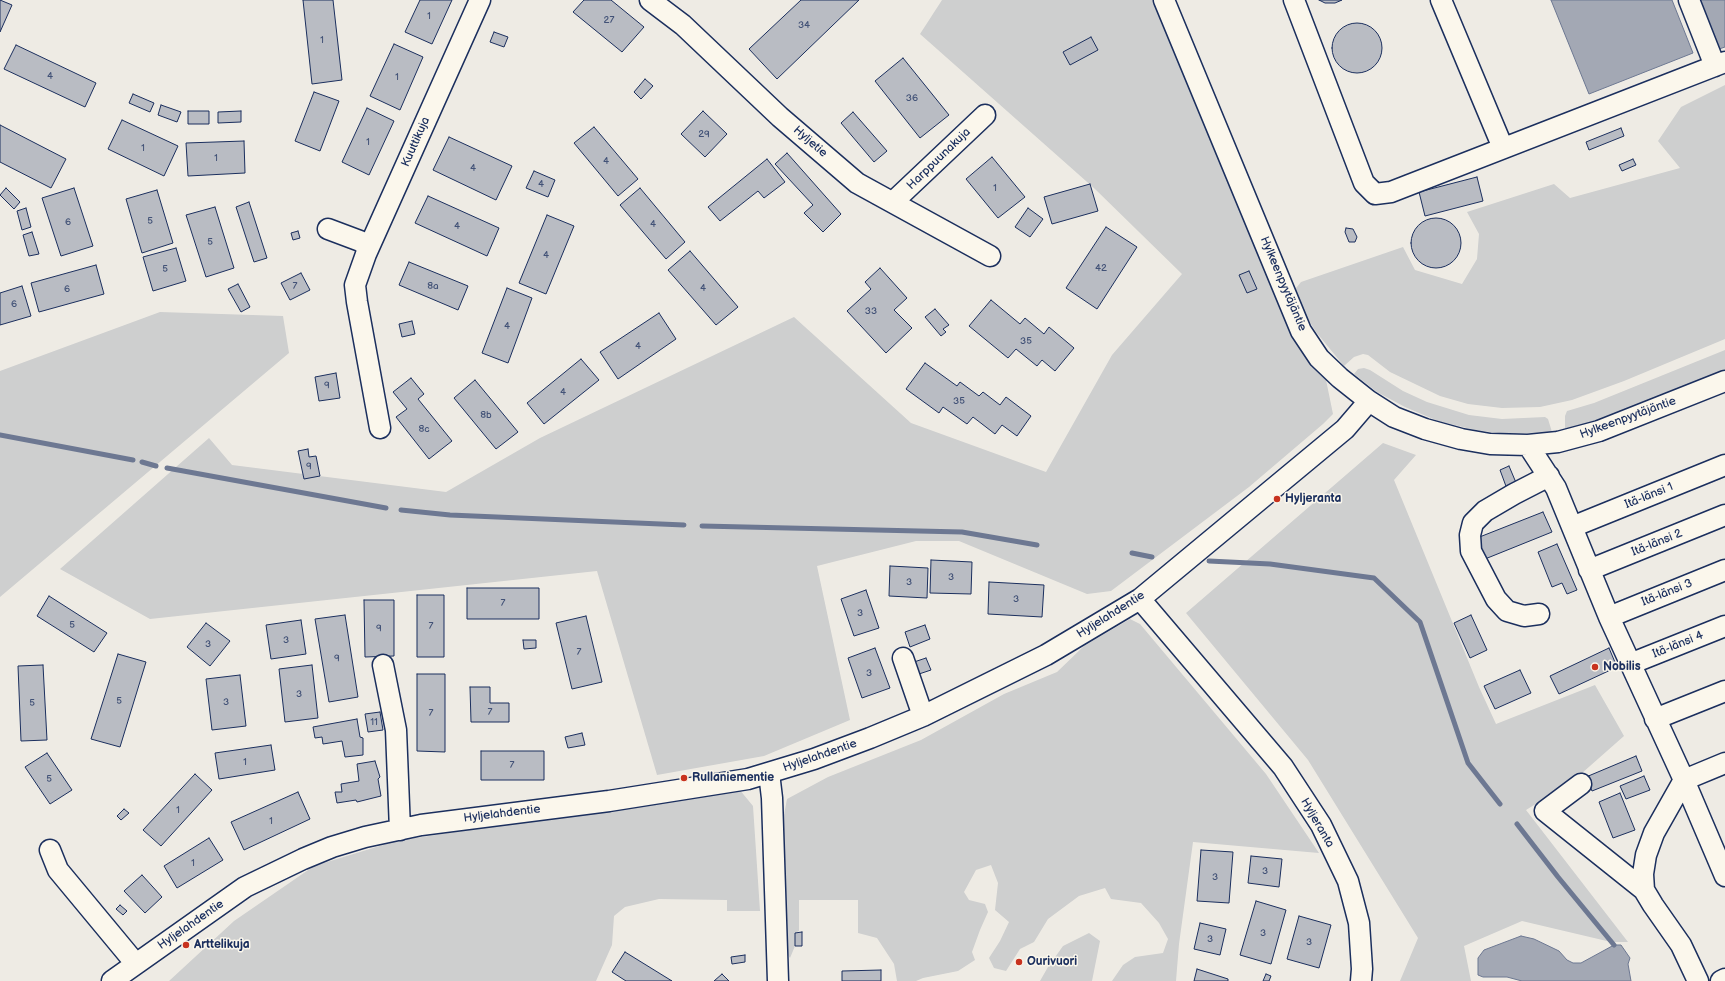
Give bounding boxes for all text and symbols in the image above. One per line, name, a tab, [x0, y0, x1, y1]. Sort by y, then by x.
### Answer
house number: 1	[427, 10, 431, 22]
house number: 27	[604, 14, 614, 26]
house number: 34	[798, 19, 810, 31]
house number: 1	[320, 34, 324, 46]
house number: 4	[47, 70, 53, 82]
house number: 1	[395, 71, 399, 83]
house number: 36	[906, 92, 918, 104]
street label: Kuuttikuja	[399, 115, 433, 169]
street label: Hyljetie	[790, 123, 830, 161]
street label: Harppuunakuja	[904, 125, 974, 193]
house number: 29	[698, 128, 710, 140]
house number: 1	[366, 136, 370, 148]
house number: 1	[141, 142, 145, 154]
house number: 1	[214, 152, 218, 164]
house number: 4	[603, 155, 609, 167]
house number: 4	[470, 162, 476, 174]
house number: 4	[538, 178, 544, 190]
house number: 1	[993, 182, 997, 194]
house number: 5	[147, 215, 153, 227]
house number: 6	[65, 216, 71, 228]
house number: 4	[650, 218, 656, 230]
house number: 4	[454, 220, 460, 232]
street label: Hylkeenpyytäjäntie	[1257, 235, 1309, 333]
house number: 5	[207, 236, 213, 248]
house number: 4	[543, 249, 549, 261]
house number: 42	[1095, 262, 1107, 274]
house number: 5	[162, 263, 168, 275]
house number: 7	[293, 280, 297, 292]
house number: 8a	[427, 280, 439, 292]
house number: 4	[700, 282, 706, 294]
house number: 6	[64, 283, 70, 295]
house number: 6	[11, 298, 17, 310]
house number: 33	[865, 305, 877, 317]
house number: 4	[504, 320, 510, 332]
house number: 35	[1020, 335, 1032, 347]
house number: 4	[635, 340, 641, 352]
house number: 9	[324, 379, 330, 391]
house number: 4	[560, 386, 566, 398]
street label: Hylkeenpyytäjäntie	[1578, 394, 1678, 442]
house number: 35	[953, 395, 965, 407]
house number: 8b	[480, 409, 492, 421]
house number: 8c	[418, 423, 430, 435]
house number: 9	[306, 460, 312, 472]
street label: Itä-länsi 1	[1623, 480, 1675, 512]
place label: Hyljeranta	[1285, 492, 1341, 506]
marker: Hyljeranta	[1272, 494, 1282, 504]
street label: Itä-länsi 2	[1630, 526, 1684, 560]
house number: 3	[948, 571, 954, 583]
house number: 3	[906, 576, 912, 588]
street label: Itä-länsi 3	[1639, 576, 1695, 610]
street label: Hyljelahdentie	[1074, 588, 1148, 642]
house number: 3	[1013, 593, 1019, 605]
house number: 7	[501, 597, 505, 609]
house number: 3	[857, 607, 863, 619]
house number: 5	[69, 619, 75, 631]
house number: 7	[429, 620, 433, 632]
house number: 9	[376, 622, 382, 634]
street label: Itä-länsi 4	[1650, 628, 1706, 662]
house number: 3	[283, 634, 289, 646]
house number: 3	[205, 638, 211, 650]
house number: 7	[577, 646, 581, 658]
house number: 9	[334, 652, 340, 664]
place label: Nobilis	[1603, 660, 1641, 674]
marker: Nobilis	[1590, 662, 1600, 672]
house number: 3	[866, 667, 872, 679]
house number: 3	[296, 688, 302, 700]
house number: 5	[116, 695, 122, 707]
house number: 3	[223, 696, 229, 708]
house number: 5	[29, 697, 35, 709]
house number: 7	[488, 706, 492, 718]
house number: 7	[429, 707, 433, 719]
house number: 11	[370, 716, 378, 728]
street label: Hyljelahdentie	[781, 737, 859, 775]
house number: 1	[243, 756, 247, 768]
house number: 7	[510, 759, 514, 771]
place label: Rullaniementie	[692, 771, 774, 785]
house number: 5	[46, 773, 52, 785]
marker: Rullaniementie	[679, 773, 689, 783]
street label: Hyljeranta	[1297, 796, 1337, 850]
street label: Hyljelahdentie	[463, 802, 541, 826]
house number: 1	[176, 804, 180, 816]
house number: 1	[269, 815, 273, 827]
house number: 1	[191, 857, 195, 869]
house number: 3	[1262, 865, 1268, 877]
house number: 3	[1212, 871, 1218, 883]
street label: Hyljelahdentie	[155, 897, 227, 953]
house number: 3	[1260, 927, 1266, 939]
house number: 3	[1207, 933, 1213, 945]
house number: 3	[1306, 936, 1312, 948]
place label: Arttelikuja	[194, 938, 250, 952]
marker: Arttelikuja	[181, 940, 191, 950]
place label: Ourivuori	[1027, 955, 1077, 969]
marker: Ourivuori	[1014, 957, 1024, 967]

